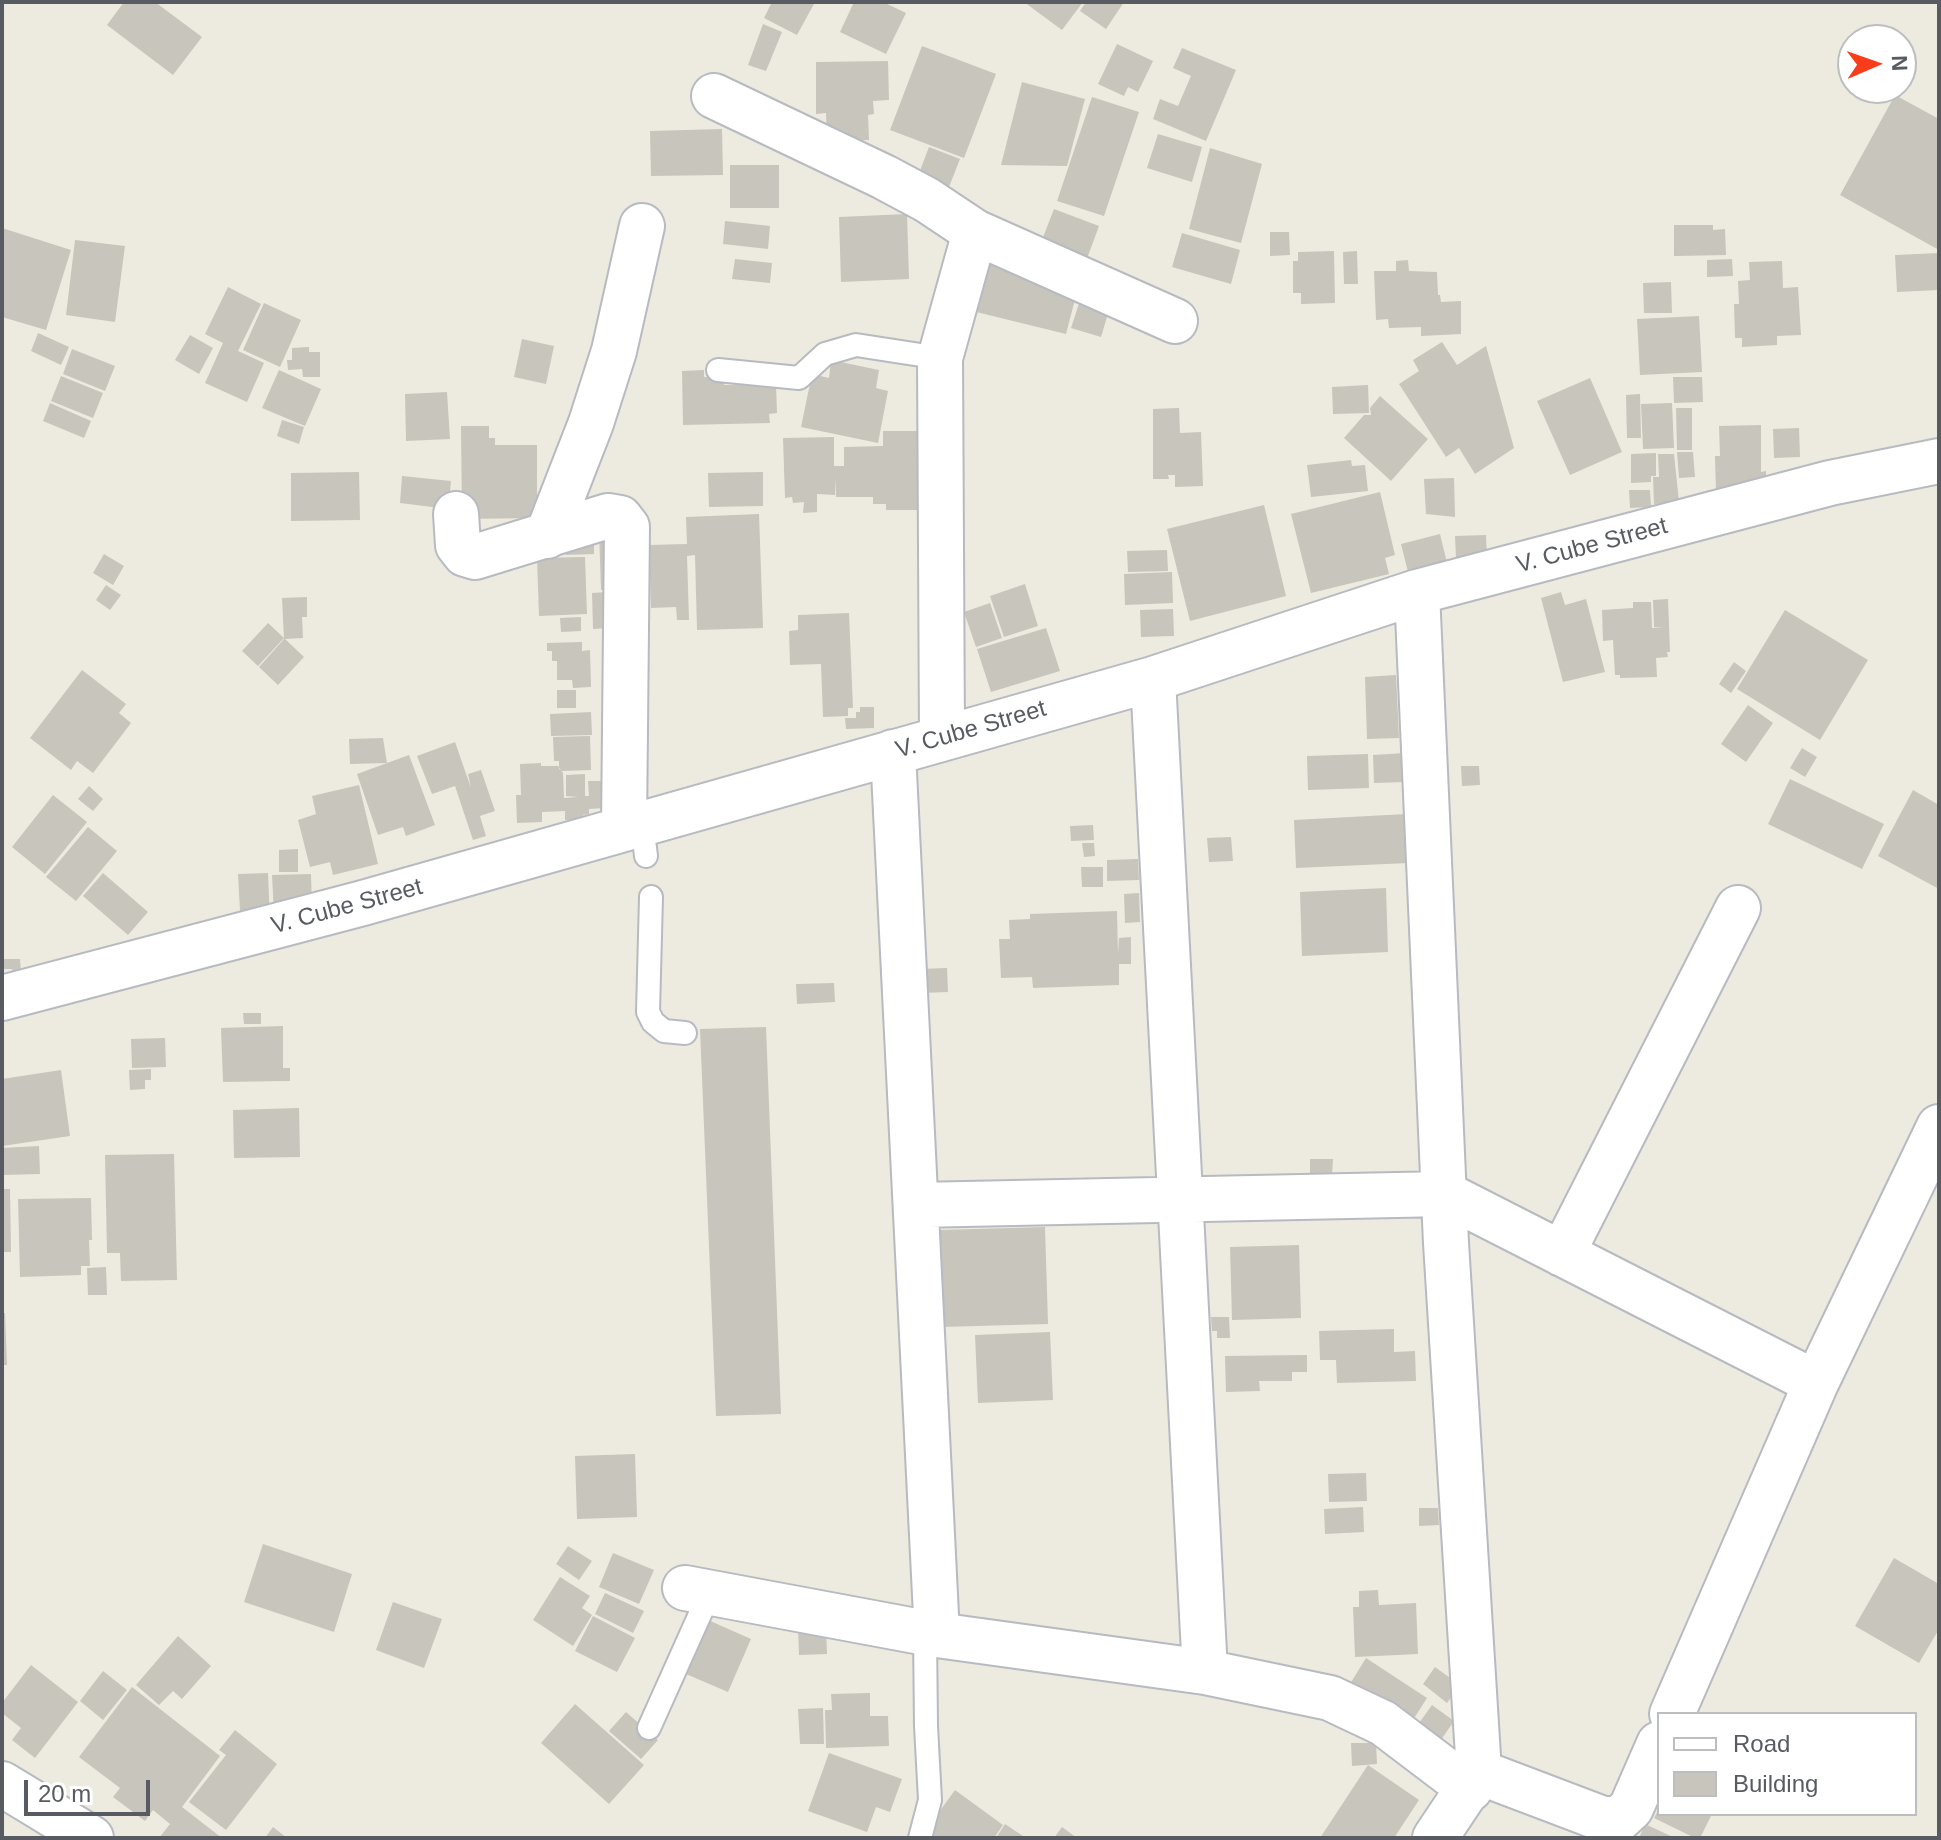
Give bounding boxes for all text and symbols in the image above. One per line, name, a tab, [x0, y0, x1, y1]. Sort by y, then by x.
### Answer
north arrow	[1837, 24, 1917, 104]
text: N	[1887, 55, 1912, 72]
street label: V. Cube Street	[1513, 512, 1671, 580]
street label: V. Cube Street	[892, 695, 1050, 765]
street label: V. Cube Street	[268, 873, 426, 941]
legend	[1657, 1712, 1917, 1816]
text: Road	[1733, 1730, 1790, 1757]
scale bar	[28, 1764, 154, 1814]
text: Building	[1733, 1770, 1818, 1797]
text: 20 m	[38, 1780, 91, 1807]

